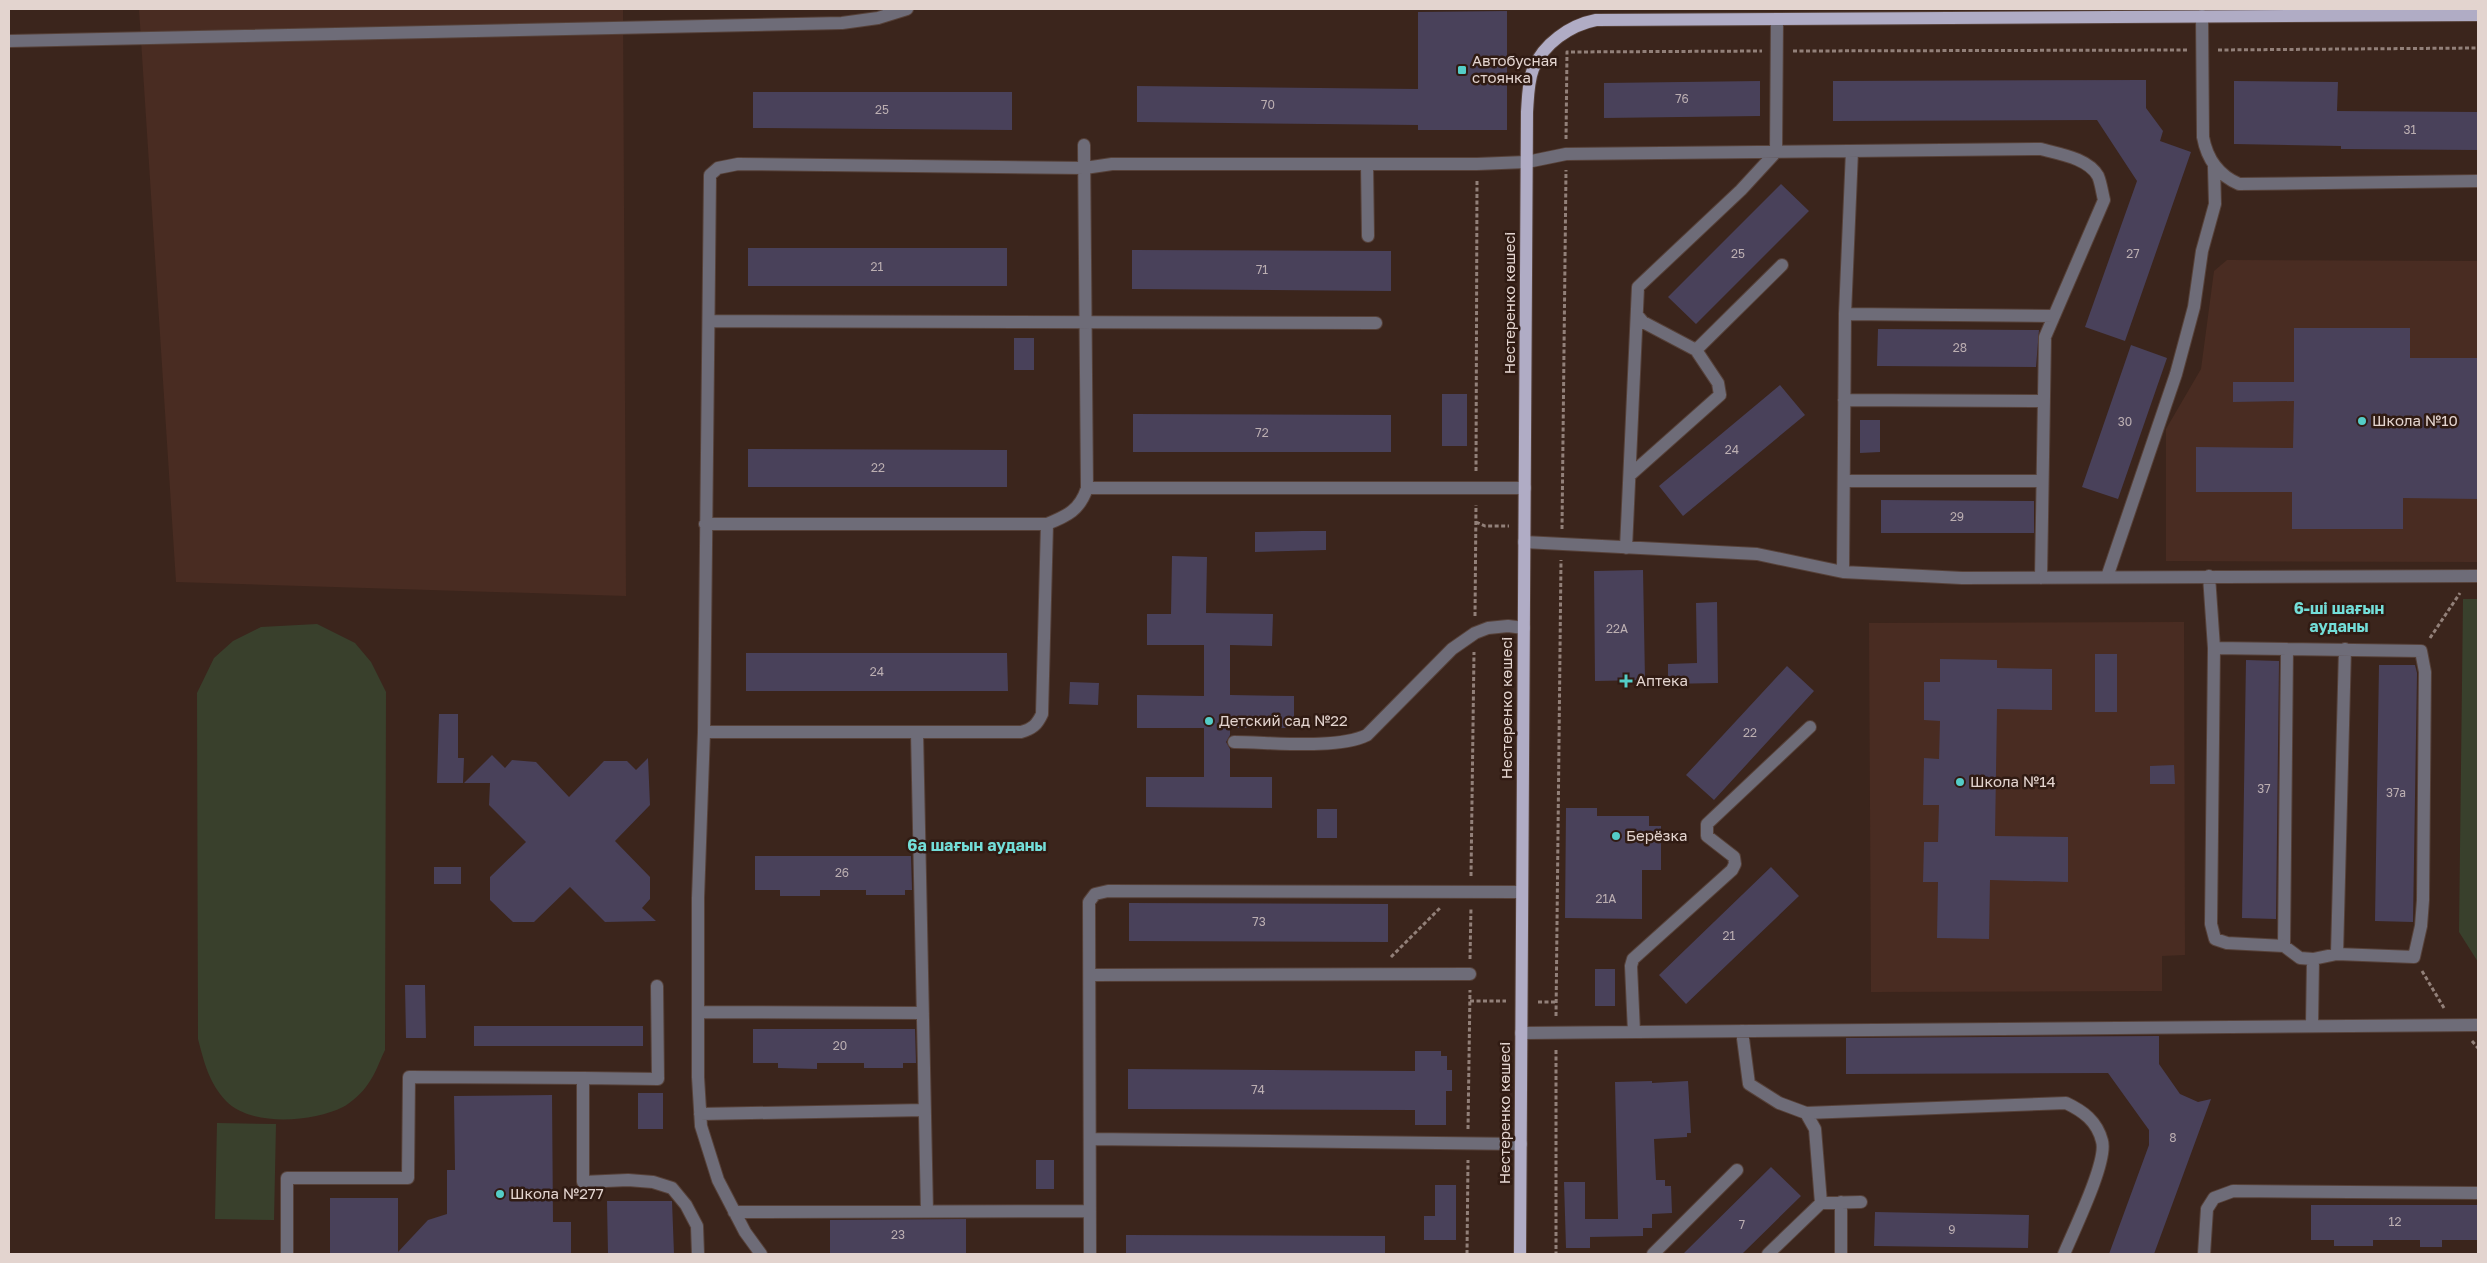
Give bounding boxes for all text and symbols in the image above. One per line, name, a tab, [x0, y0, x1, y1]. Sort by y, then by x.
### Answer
place label: Автобусная стоянка	[1472, 51, 1558, 86]
marker: Автобусная стоянка	[1456, 64, 1468, 76]
house number: 76	[1675, 91, 1689, 106]
house number: 70	[1261, 97, 1275, 112]
house number: 25	[875, 102, 889, 117]
house number: 31	[2404, 122, 2417, 137]
street label: Нестеренко көшесі	[1500, 232, 1518, 374]
house number: 25	[1731, 246, 1745, 261]
house number: 27	[2126, 246, 2140, 261]
house number: 21	[871, 259, 884, 274]
house number: 71	[1256, 262, 1268, 277]
house number: 28	[1953, 340, 1967, 355]
place label: Школа №10	[2372, 411, 2458, 429]
house number: 30	[2118, 414, 2132, 429]
marker: Школа №10	[2356, 415, 2368, 427]
house number: 72	[1255, 425, 1269, 440]
house number: 24	[1725, 442, 1739, 457]
house number: 22	[871, 460, 885, 475]
house number: 29	[1950, 509, 1964, 524]
district label: 6-ші шағын ауданы	[2294, 598, 2384, 636]
house number: 22A	[1606, 621, 1628, 636]
street label: Нестеренко көшесі	[1497, 637, 1515, 779]
house number: 24	[870, 664, 884, 679]
place label: Аптека	[1636, 671, 1688, 689]
marker: Аптека	[1620, 675, 1632, 687]
place label: Детский сад №22	[1219, 711, 1348, 729]
marker: Детский сад №22	[1203, 715, 1215, 727]
house number: 22	[1743, 725, 1757, 740]
place label: Школа №14	[1970, 772, 2056, 790]
marker: Школа №14	[1954, 776, 1966, 788]
house number: 37	[2257, 781, 2271, 796]
house number: 37а	[2386, 785, 2406, 800]
place label: Берёзка	[1626, 826, 1687, 844]
marker: Берёзка	[1610, 830, 1622, 842]
district label: 6а шағын ауданы	[907, 835, 1047, 855]
house number: 26	[835, 865, 849, 880]
house number: 21А	[1596, 891, 1616, 906]
house number: 73	[1252, 914, 1266, 929]
house number: 21	[1723, 928, 1736, 943]
house number: 20	[833, 1038, 847, 1053]
street label: Нестеренко көшесі	[1495, 1042, 1513, 1184]
house number: 74	[1251, 1082, 1265, 1097]
house number: 8	[2169, 1130, 2177, 1145]
place label: Школа №277	[510, 1184, 604, 1202]
marker: Школа №277	[494, 1188, 506, 1200]
house number: 12	[2389, 1214, 2401, 1229]
house number: 7	[1739, 1217, 1745, 1232]
house number: 9	[1948, 1222, 1956, 1237]
house number: 23	[891, 1227, 905, 1242]

